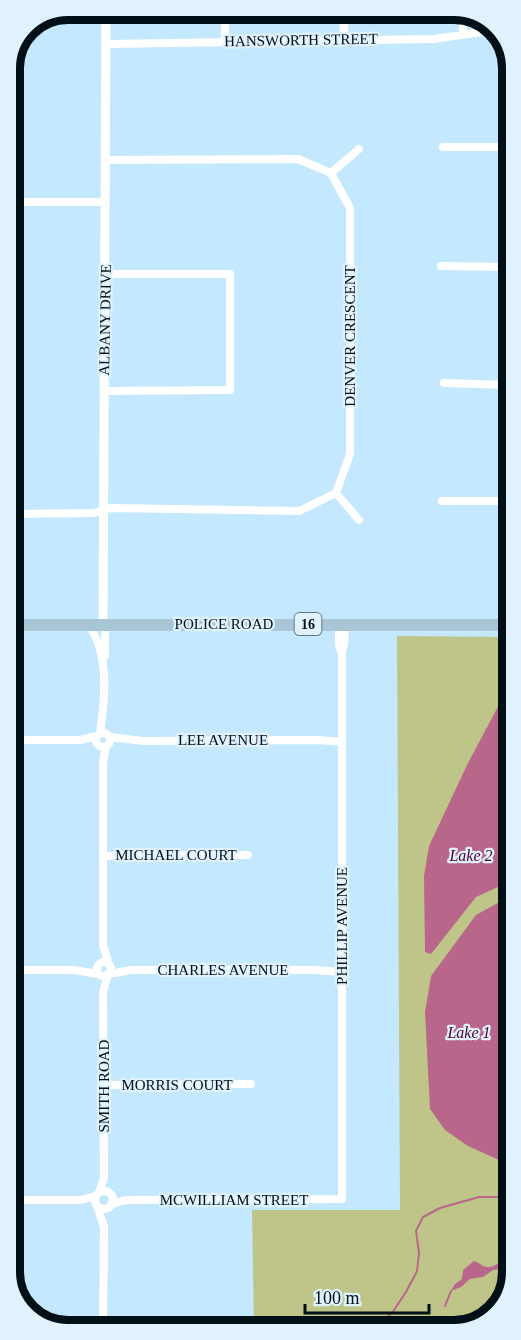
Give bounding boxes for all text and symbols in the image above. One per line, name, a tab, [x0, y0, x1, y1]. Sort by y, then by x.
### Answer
street label: HANSWORTH STREET	[224, 31, 378, 49]
street label: ALBANY DRIVE	[96, 264, 114, 376]
street label: DENVER CRESCENT	[342, 265, 358, 407]
road number: 16	[294, 613, 322, 635]
street label: POLICE ROAD	[175, 616, 274, 632]
street label: LEE AVENUE	[178, 732, 268, 748]
street label: MICHAEL COURT	[115, 847, 237, 863]
water label: Lake 2	[448, 847, 493, 864]
street label: PHILLIP AVENUE	[334, 867, 350, 985]
street label: CHARLES AVENUE	[158, 962, 289, 978]
water label: Lake 1	[446, 1024, 491, 1041]
street label: SMITH ROAD	[96, 1039, 112, 1132]
street label: MORRIS COURT	[121, 1077, 233, 1093]
street label: MCWILLIAM STREET	[160, 1192, 308, 1208]
scale bar	[305, 1277, 430, 1315]
text: 100 m	[314, 1288, 360, 1308]

